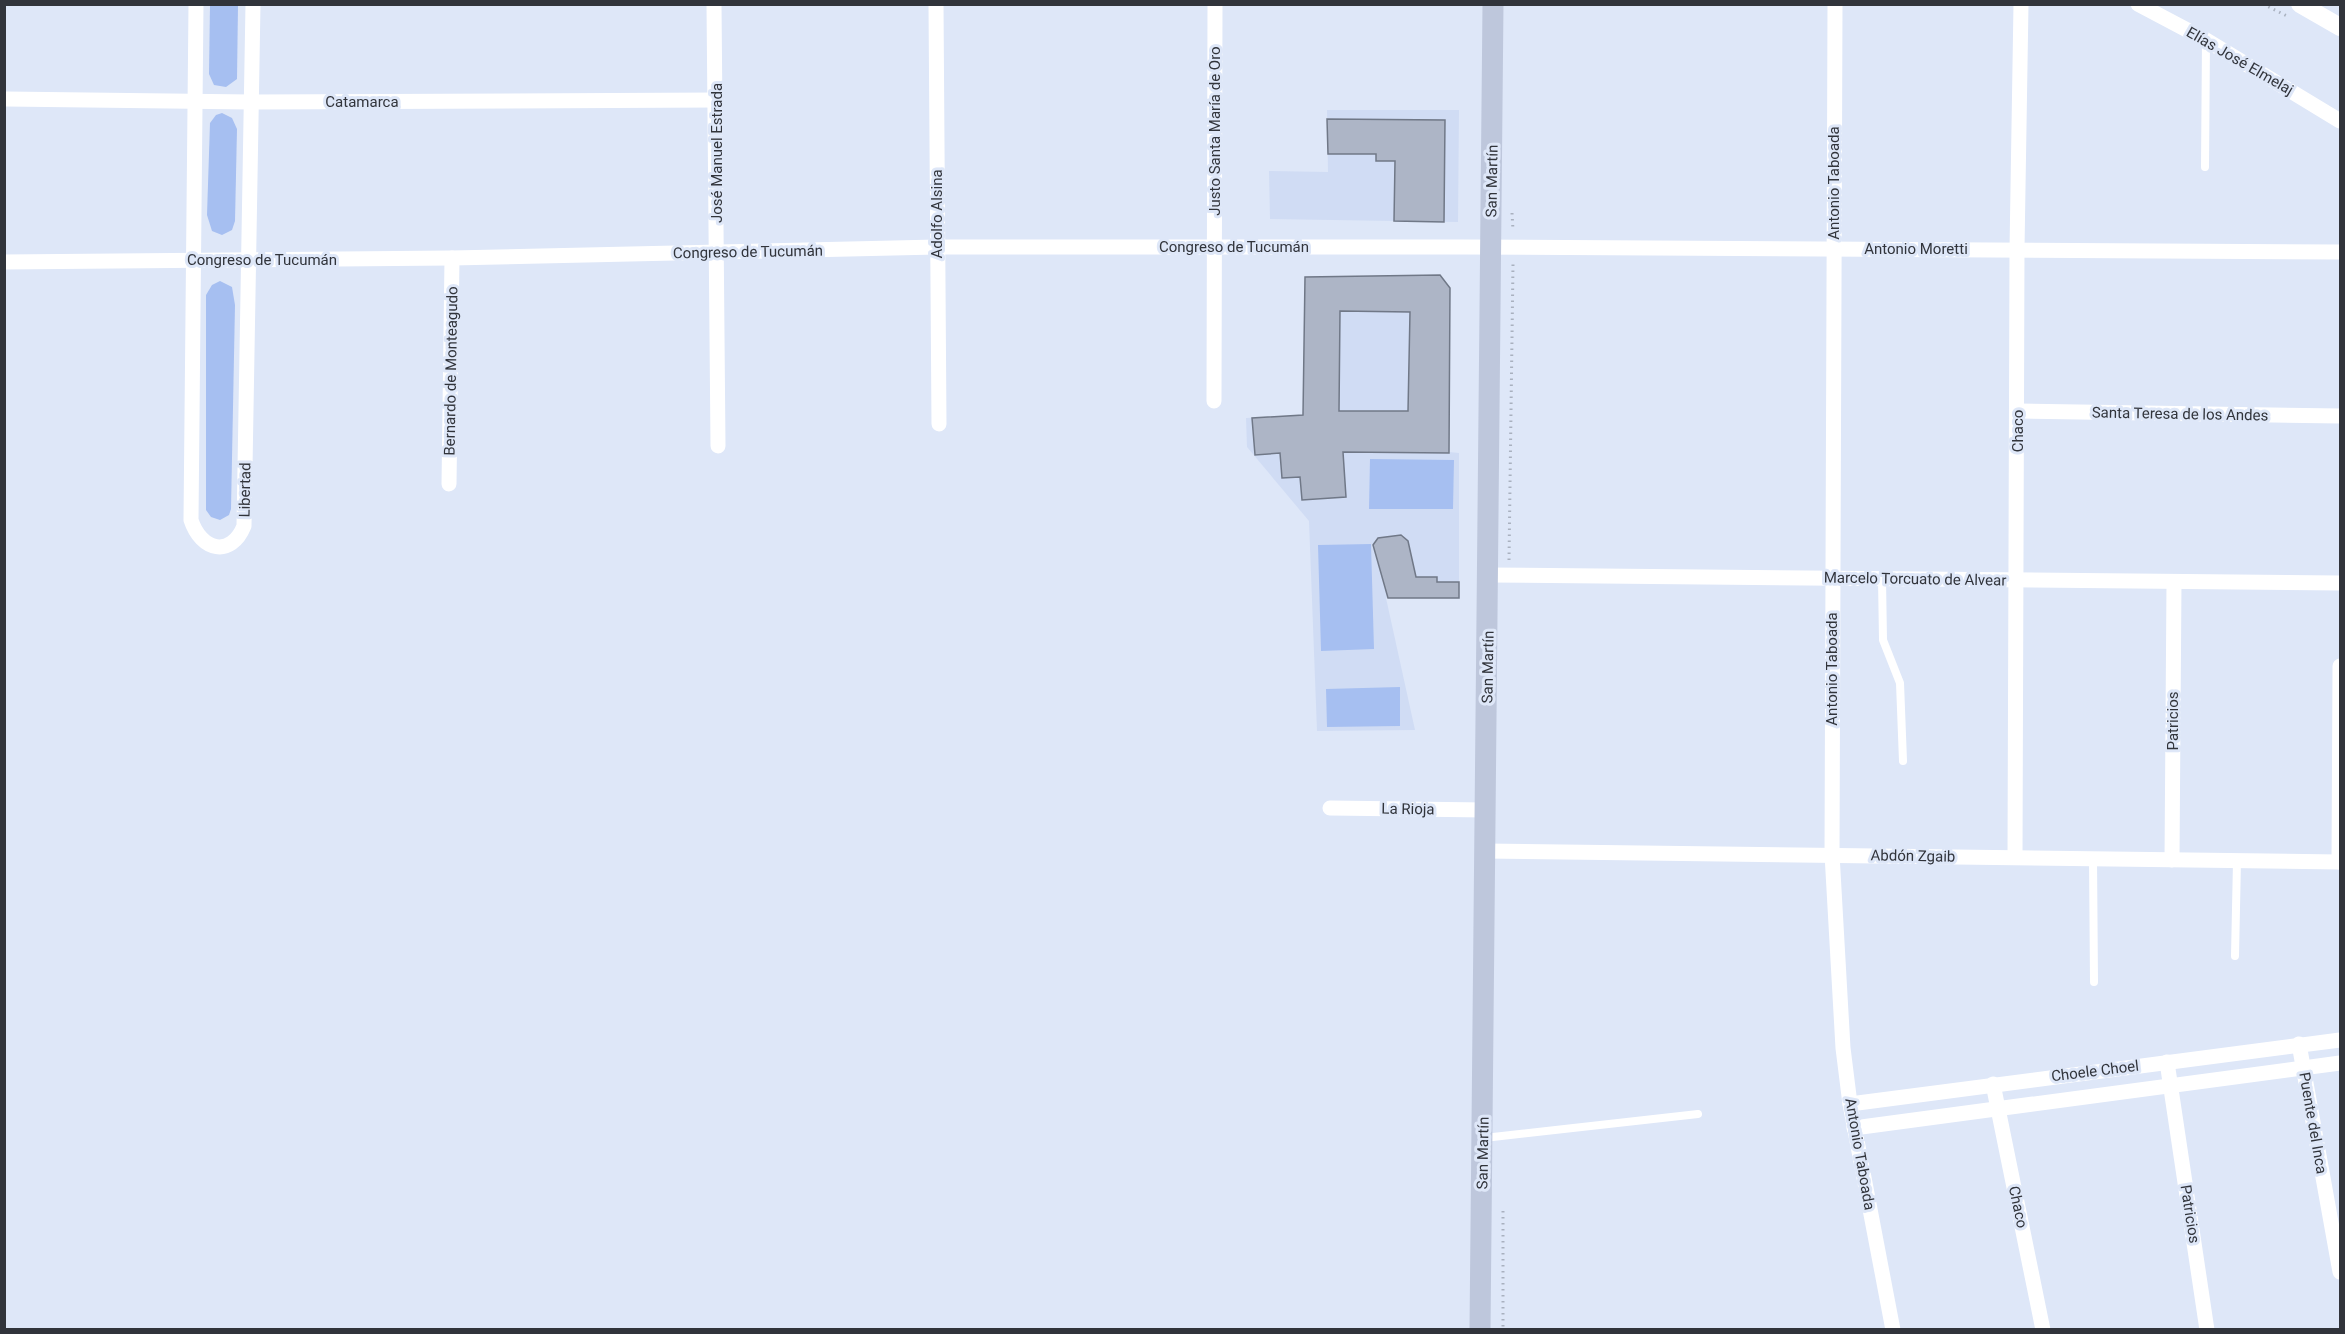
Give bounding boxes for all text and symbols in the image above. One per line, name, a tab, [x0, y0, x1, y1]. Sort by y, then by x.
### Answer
street label: Elías José Elmelaj	[2183, 23, 2297, 99]
street label: Justo Santa María de Oro	[1206, 46, 1224, 216]
street label: José Manuel Estrada	[708, 83, 726, 223]
street label: Catamarca	[325, 93, 399, 111]
street label: Antonio Taboada	[1825, 126, 1843, 240]
street label: San Martín	[1482, 145, 1502, 217]
street label: Adolfo Alsina	[928, 169, 946, 259]
street label: Congreso de Tucumán	[1159, 238, 1309, 256]
street label: Antonio Moretti	[1864, 240, 1968, 258]
street label: Congreso de Tucumán	[673, 242, 823, 262]
street label: Congreso de Tucumán	[187, 251, 337, 269]
street label: Bernardo de Monteagudo	[441, 286, 461, 456]
street label: Santa Teresa de los Andes	[2092, 403, 2268, 425]
street label: Chaco	[2009, 410, 2027, 452]
street label: Libertad	[236, 462, 254, 518]
street label: Marcelo Torcuato de Alvear	[1824, 568, 2006, 590]
street label: Antonio Taboada	[1823, 612, 1841, 726]
street label: San Martín	[1478, 631, 1498, 703]
street label: Patricios	[2164, 692, 2182, 750]
street label: La Rioja	[1381, 800, 1435, 818]
street label: Abdón Zgaib	[1870, 846, 1956, 866]
street label: Choele Choel	[2050, 1057, 2140, 1085]
street label: Puente del Inca	[2295, 1071, 2331, 1175]
street label: Antonio Taboada	[1841, 1097, 1879, 1211]
street label: San Martín	[1473, 1117, 1493, 1189]
street label: Patricios	[2176, 1183, 2204, 1245]
street label: Chaco	[2005, 1184, 2031, 1230]

